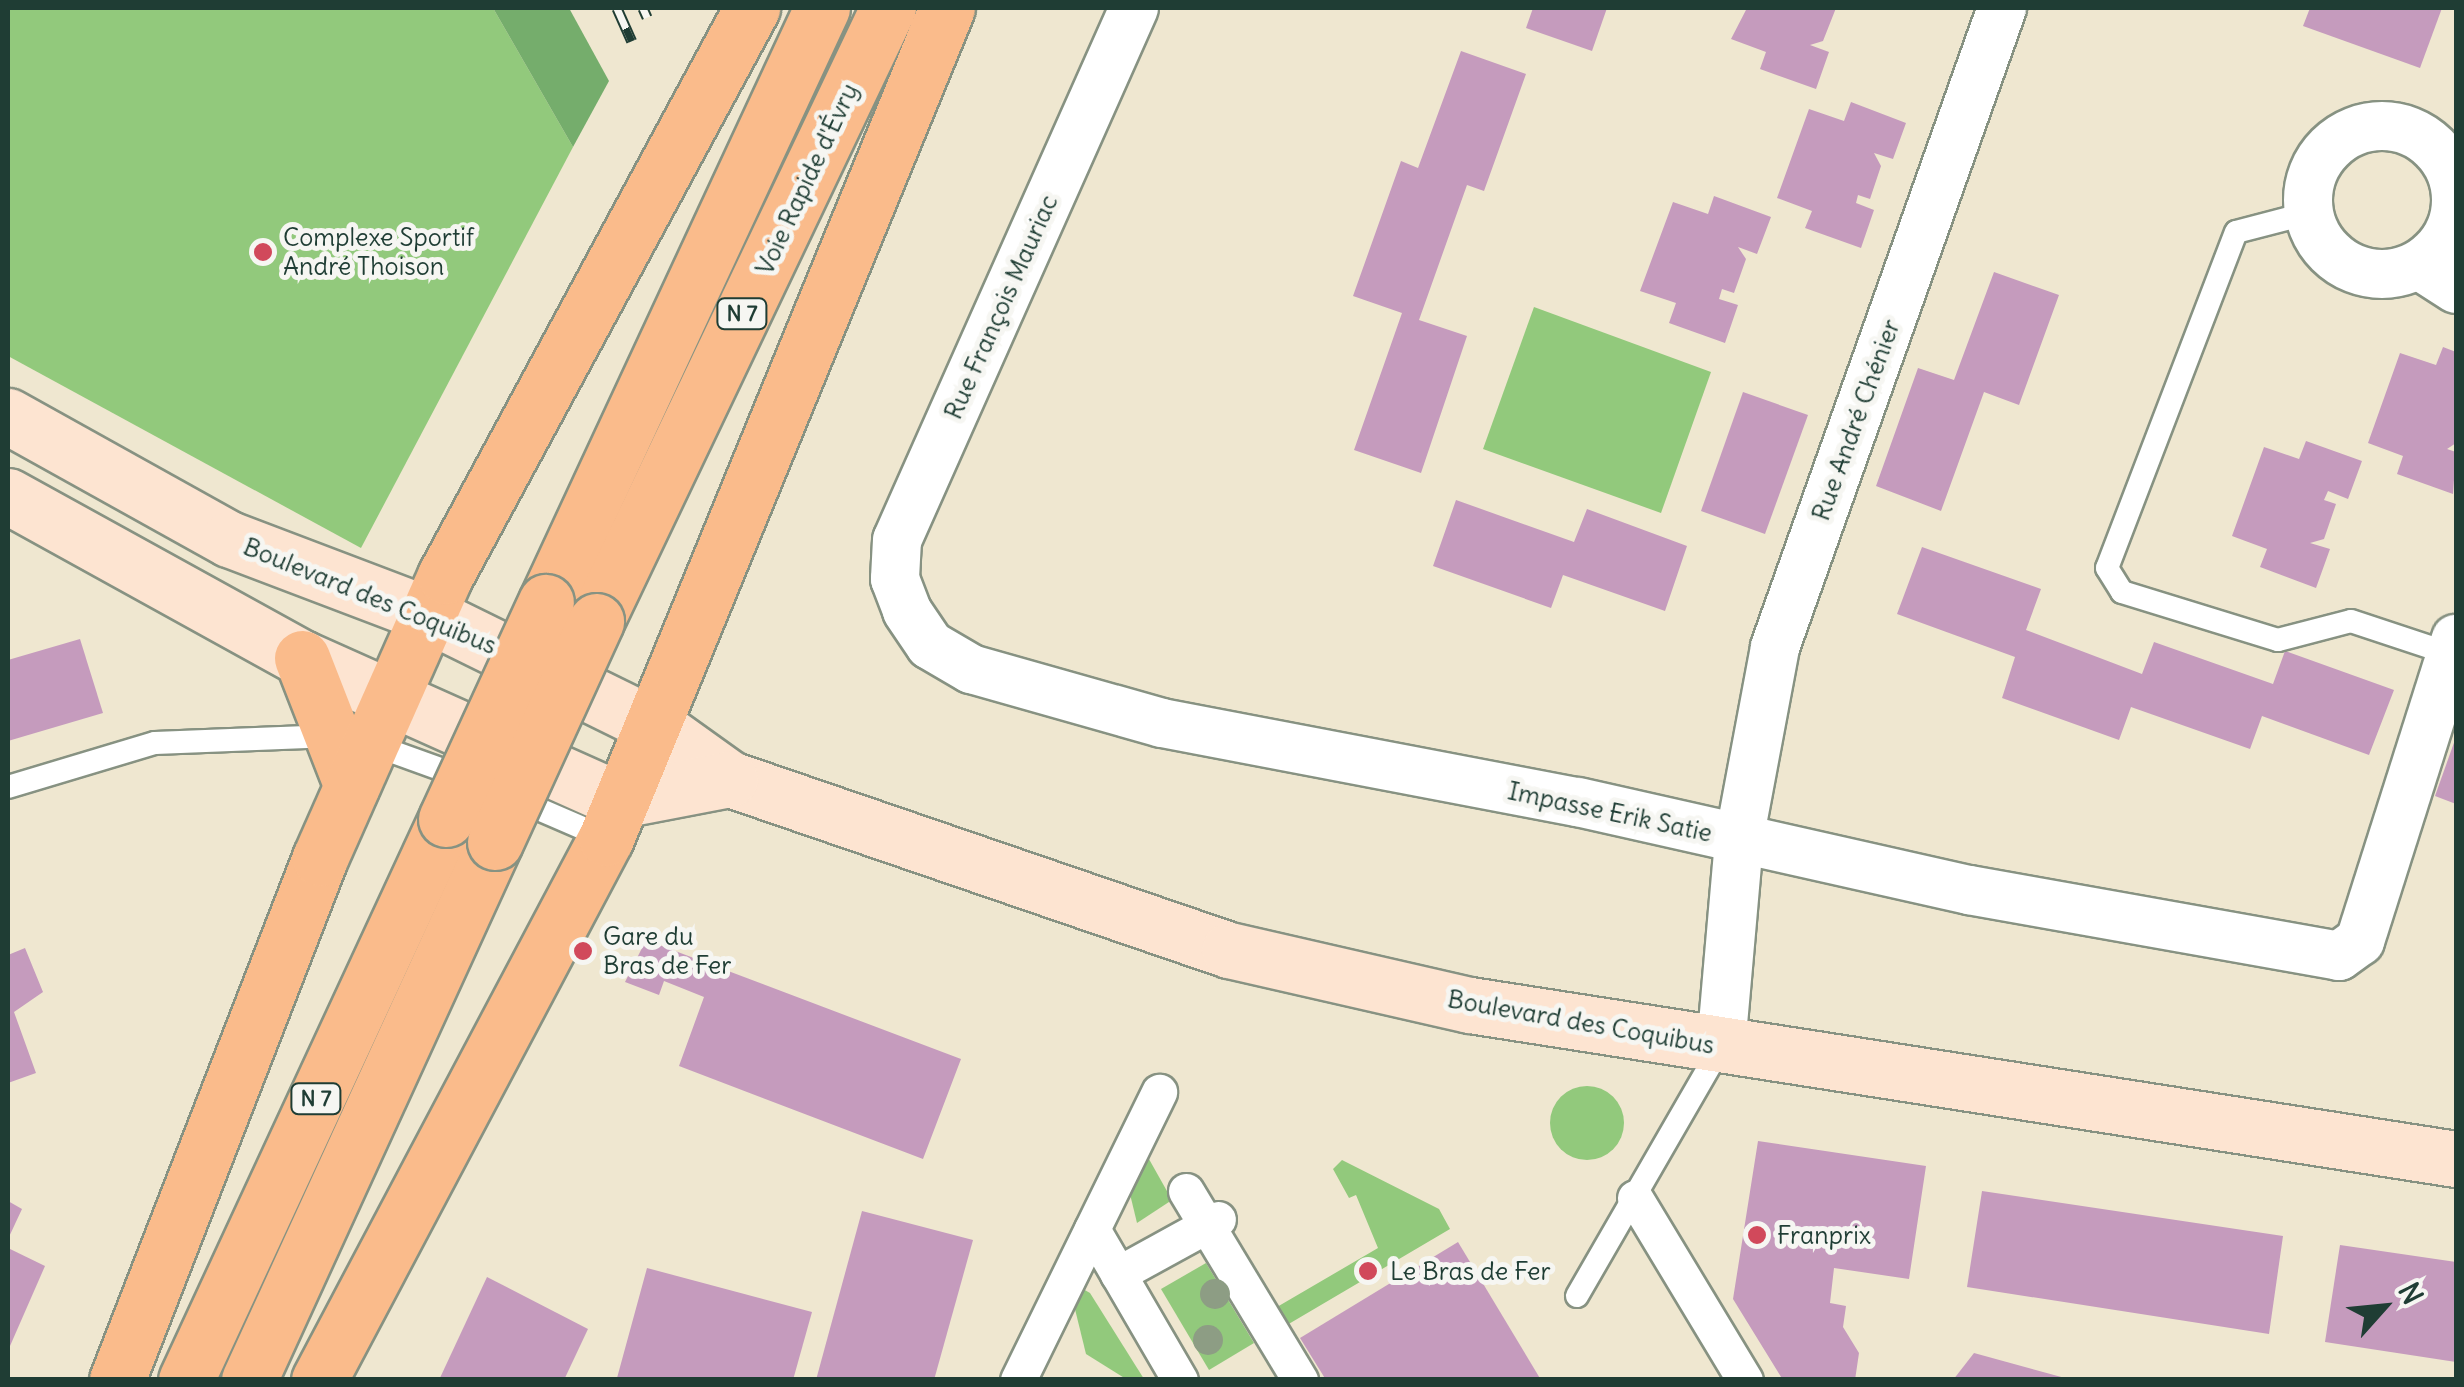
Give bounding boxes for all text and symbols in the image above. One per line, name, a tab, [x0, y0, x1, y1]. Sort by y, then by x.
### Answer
street label: Voie Rapide d'Évry	[749, 78, 865, 280]
street label: Rue François Mauriac	[938, 190, 1064, 424]
place label: Complexe Sportif André Thoison	[283, 223, 474, 282]
marker: Complexe Sportif André Thoison	[252, 241, 274, 263]
road number: N 7	[714, 297, 770, 331]
street label: Rue André Chénier	[1806, 315, 1906, 525]
street label: Boulevard des Coquibus	[239, 531, 501, 661]
street label: Impasse Erik Satie	[1505, 776, 1715, 848]
place label: Gare du Bras de Fer	[603, 922, 731, 981]
marker: Gare du Bras de Fer	[572, 940, 594, 962]
street label: Boulevard des Coquibus	[1445, 984, 1717, 1060]
road number: N 7	[288, 1082, 344, 1116]
place label: Franprix	[1777, 1220, 1871, 1250]
marker: Franprix	[1746, 1224, 1768, 1246]
place label: Le Bras de Fer	[1390, 1256, 1551, 1286]
north arrow	[2334, 1257, 2434, 1357]
marker: Le Bras de Fer	[1355, 1258, 1381, 1284]
text: N	[2390, 1277, 2431, 1310]

